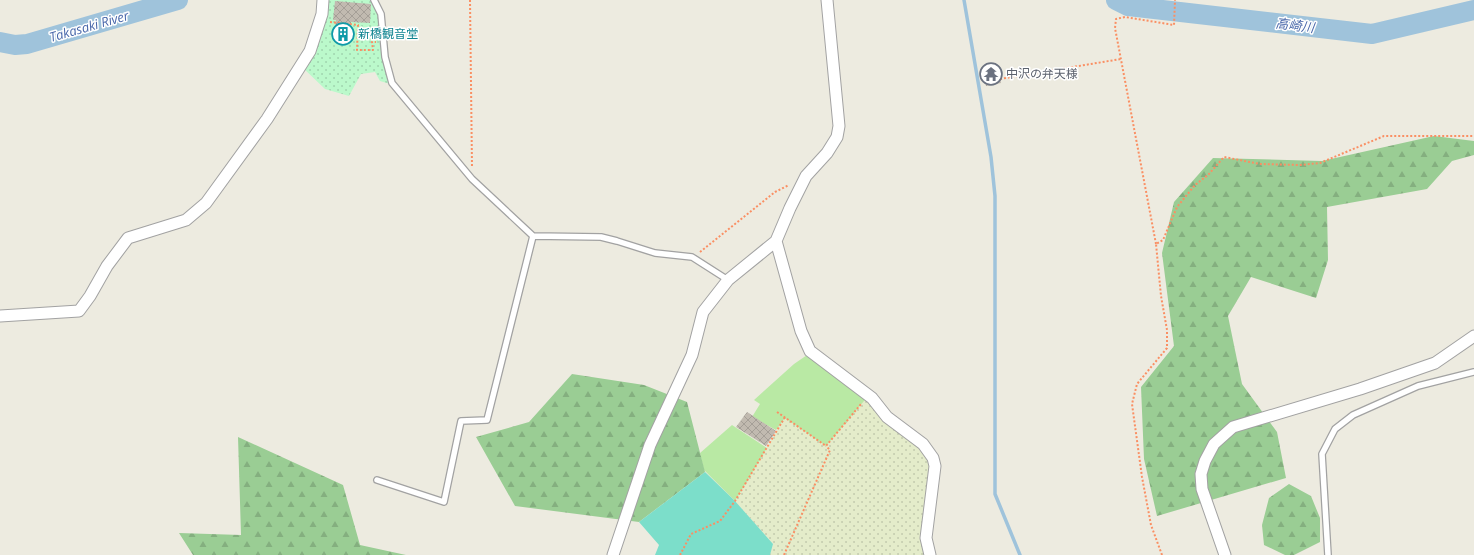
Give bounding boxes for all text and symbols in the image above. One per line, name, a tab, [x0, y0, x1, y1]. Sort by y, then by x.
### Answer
water label: Takasaki River	[47, 6, 132, 46]
water label: 高崎川	[1275, 14, 1317, 37]
building icon: 新橋観音堂	[330, 21, 356, 47]
place label: 新橋観音堂	[358, 25, 418, 42]
temple icon: 中沢の弁天様	[978, 61, 1004, 87]
place label: 中沢の弁天様	[1006, 65, 1078, 82]

